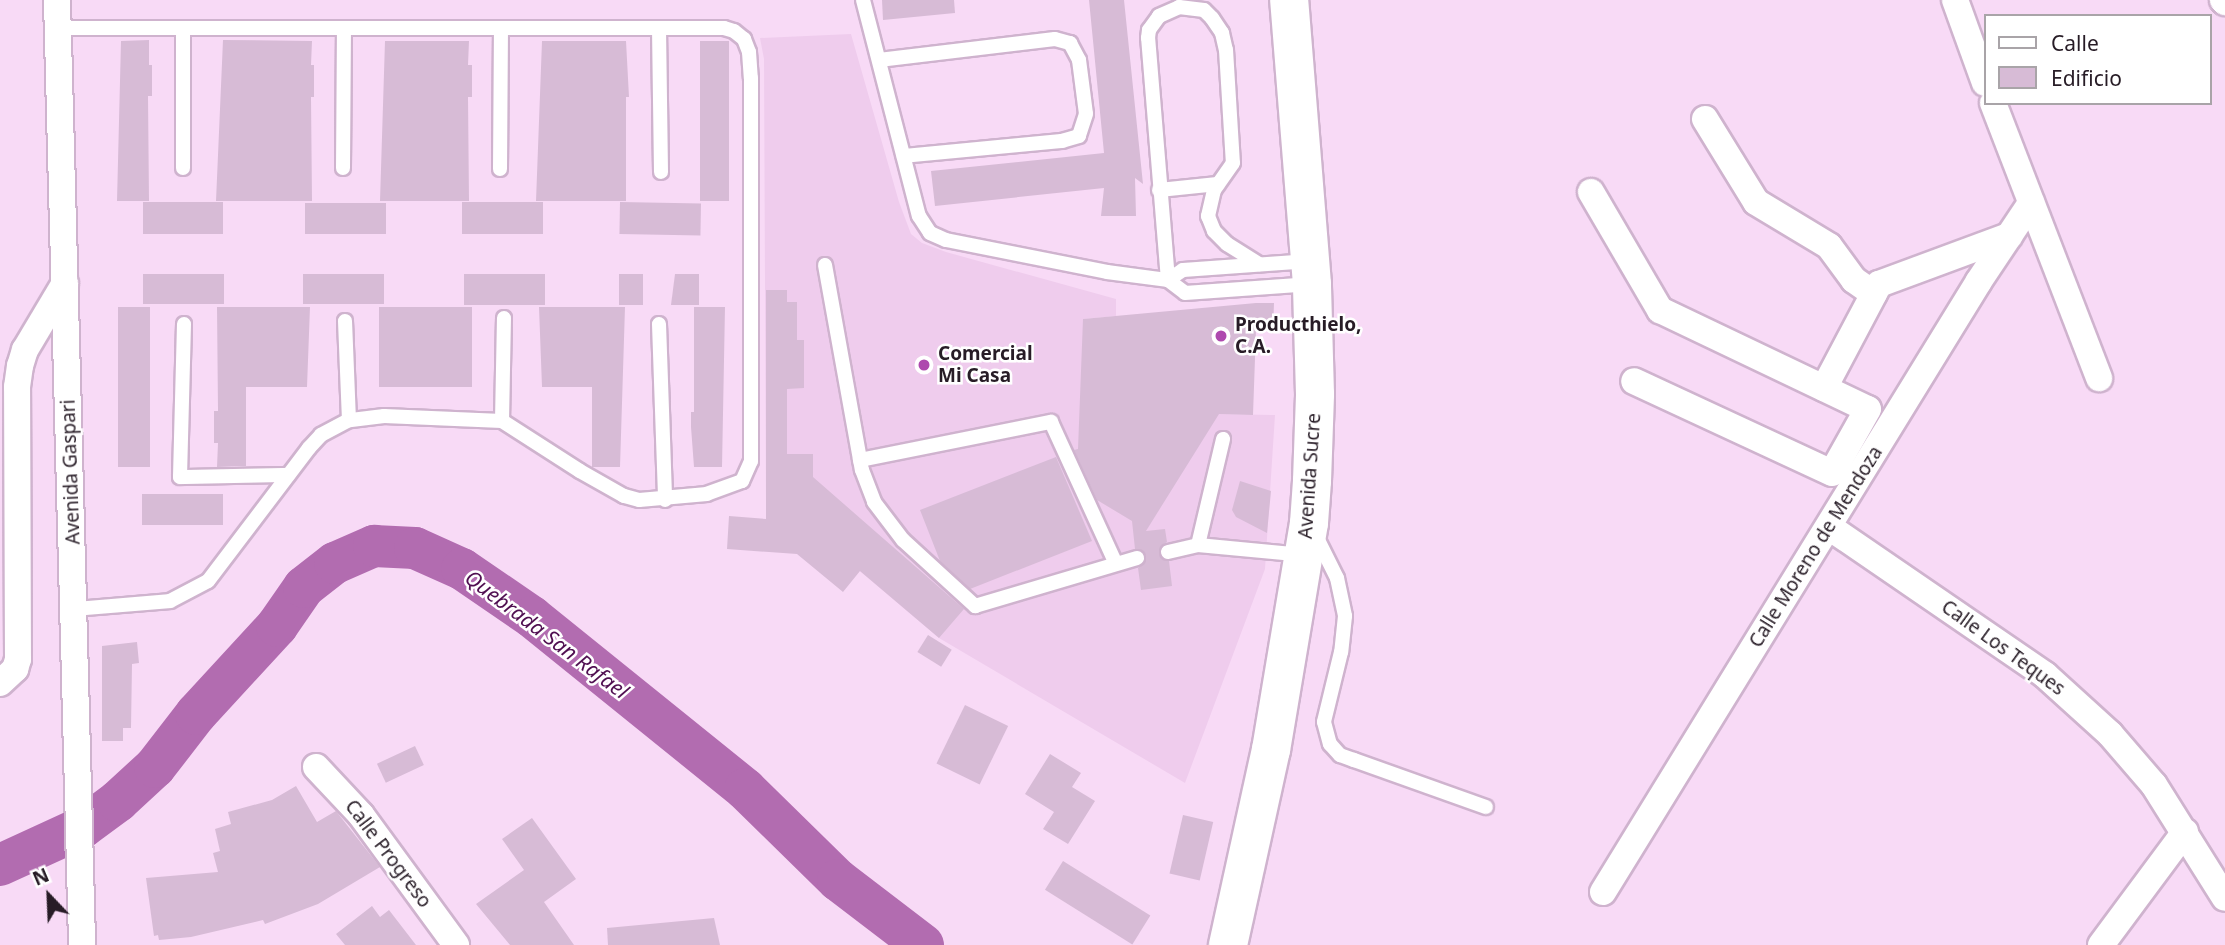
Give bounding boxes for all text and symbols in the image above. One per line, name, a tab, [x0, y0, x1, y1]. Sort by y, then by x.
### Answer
legend	[1983, 14, 2211, 105]
text: Calle	[2051, 29, 2099, 57]
text: Edificio	[2051, 64, 2122, 92]
place label: Producthielo, C.A.	[1235, 314, 1362, 358]
marker: Producthielo, C.A.	[1213, 328, 1229, 344]
place label: Comercial Mi Casa	[938, 343, 1033, 387]
marker: Comercial Mi Casa	[916, 357, 932, 373]
street label: Avenida Gaspari	[57, 399, 85, 545]
street label: Avenida Sucre	[1294, 412, 1326, 540]
street label: Calle Moreno de Mendoza	[1745, 442, 1887, 652]
water label: Quebrada San Rafael	[460, 564, 634, 704]
street label: Calle Los Teques	[1937, 596, 2069, 700]
street label: Calle Progreso	[340, 796, 436, 912]
north arrow	[14, 861, 84, 931]
text: N	[29, 862, 53, 892]

